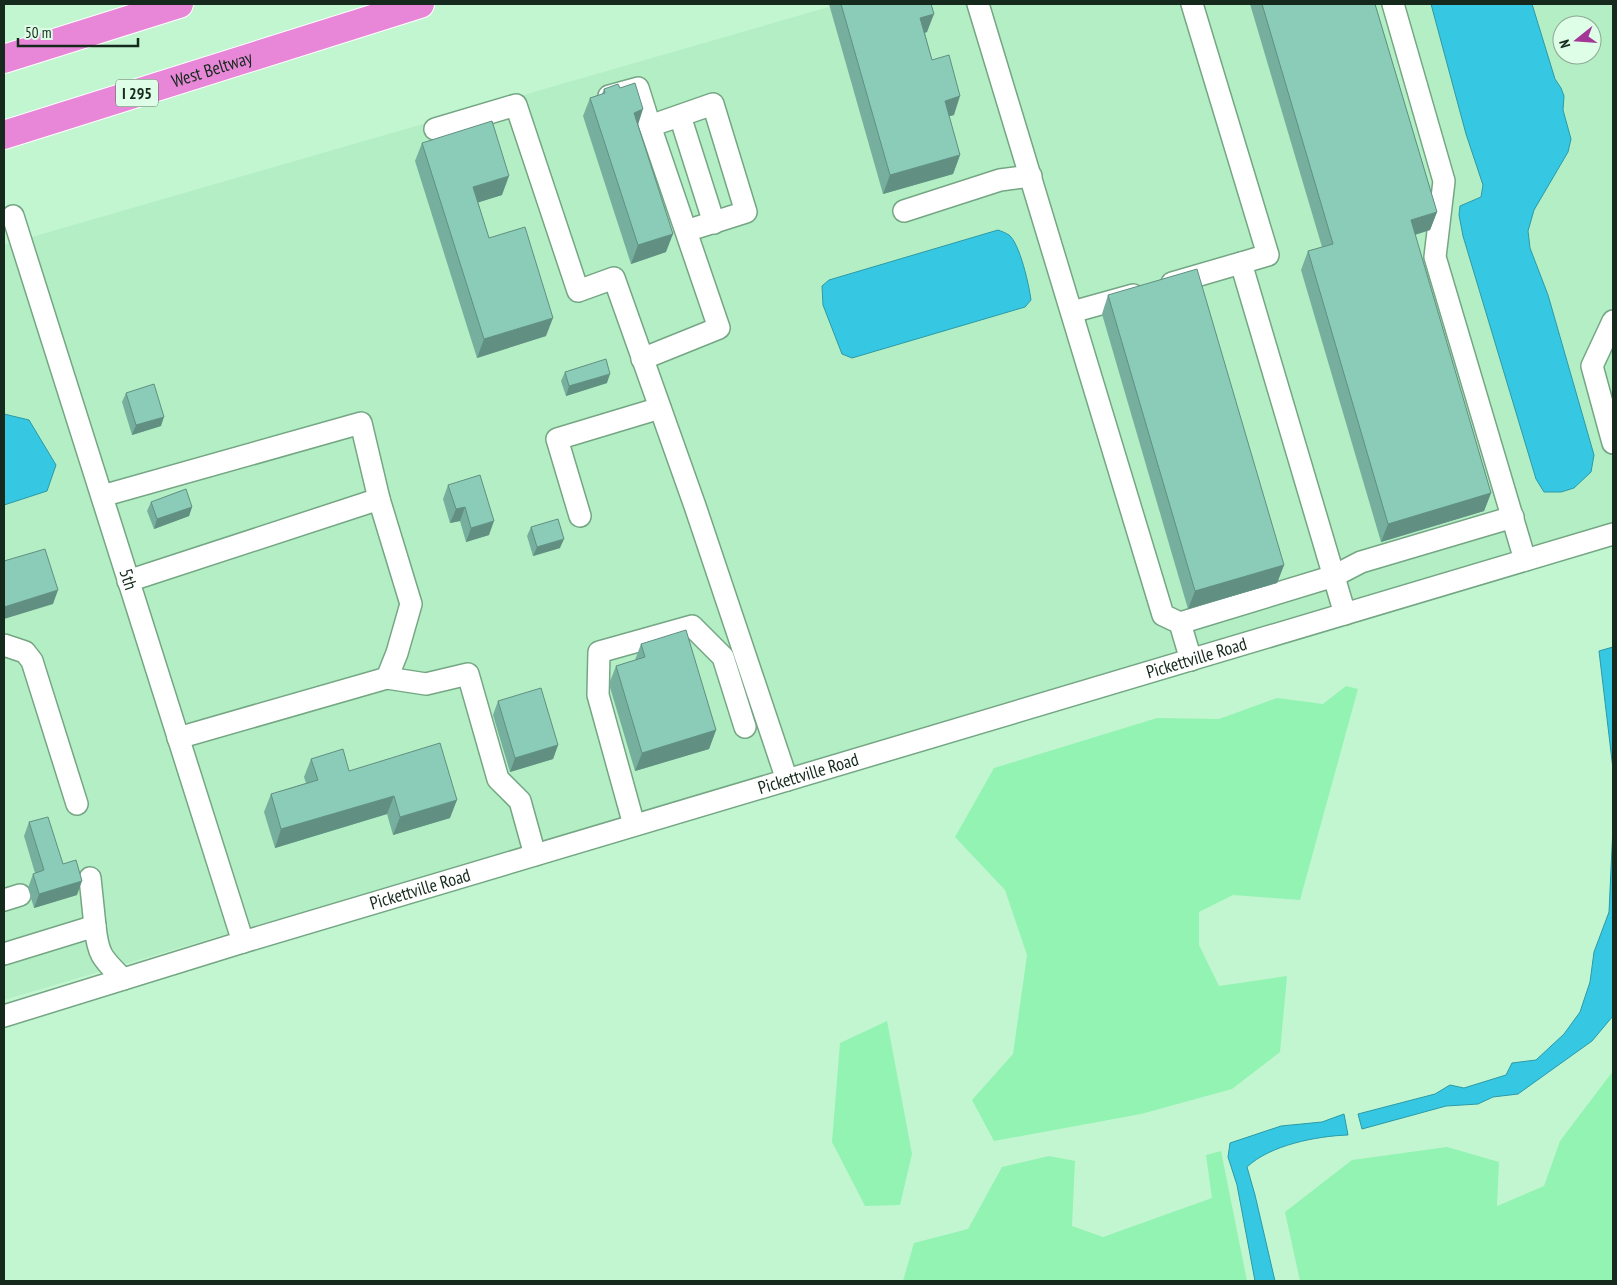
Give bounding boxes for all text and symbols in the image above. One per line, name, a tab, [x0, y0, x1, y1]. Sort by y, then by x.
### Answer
scale bar	[18, 15, 138, 47]
north arrow	[1552, 15, 1602, 65]
text: 50 m	[25, 23, 51, 42]
text: N	[1555, 38, 1574, 50]
street label: West Beltway	[169, 45, 255, 93]
road number: I 295	[116, 80, 158, 106]
street label: 5th	[114, 566, 143, 593]
street label: Pickettville Road	[1143, 632, 1249, 683]
street label: Pickettville Road	[755, 747, 861, 799]
street label: Pickettville Road	[367, 863, 473, 915]

